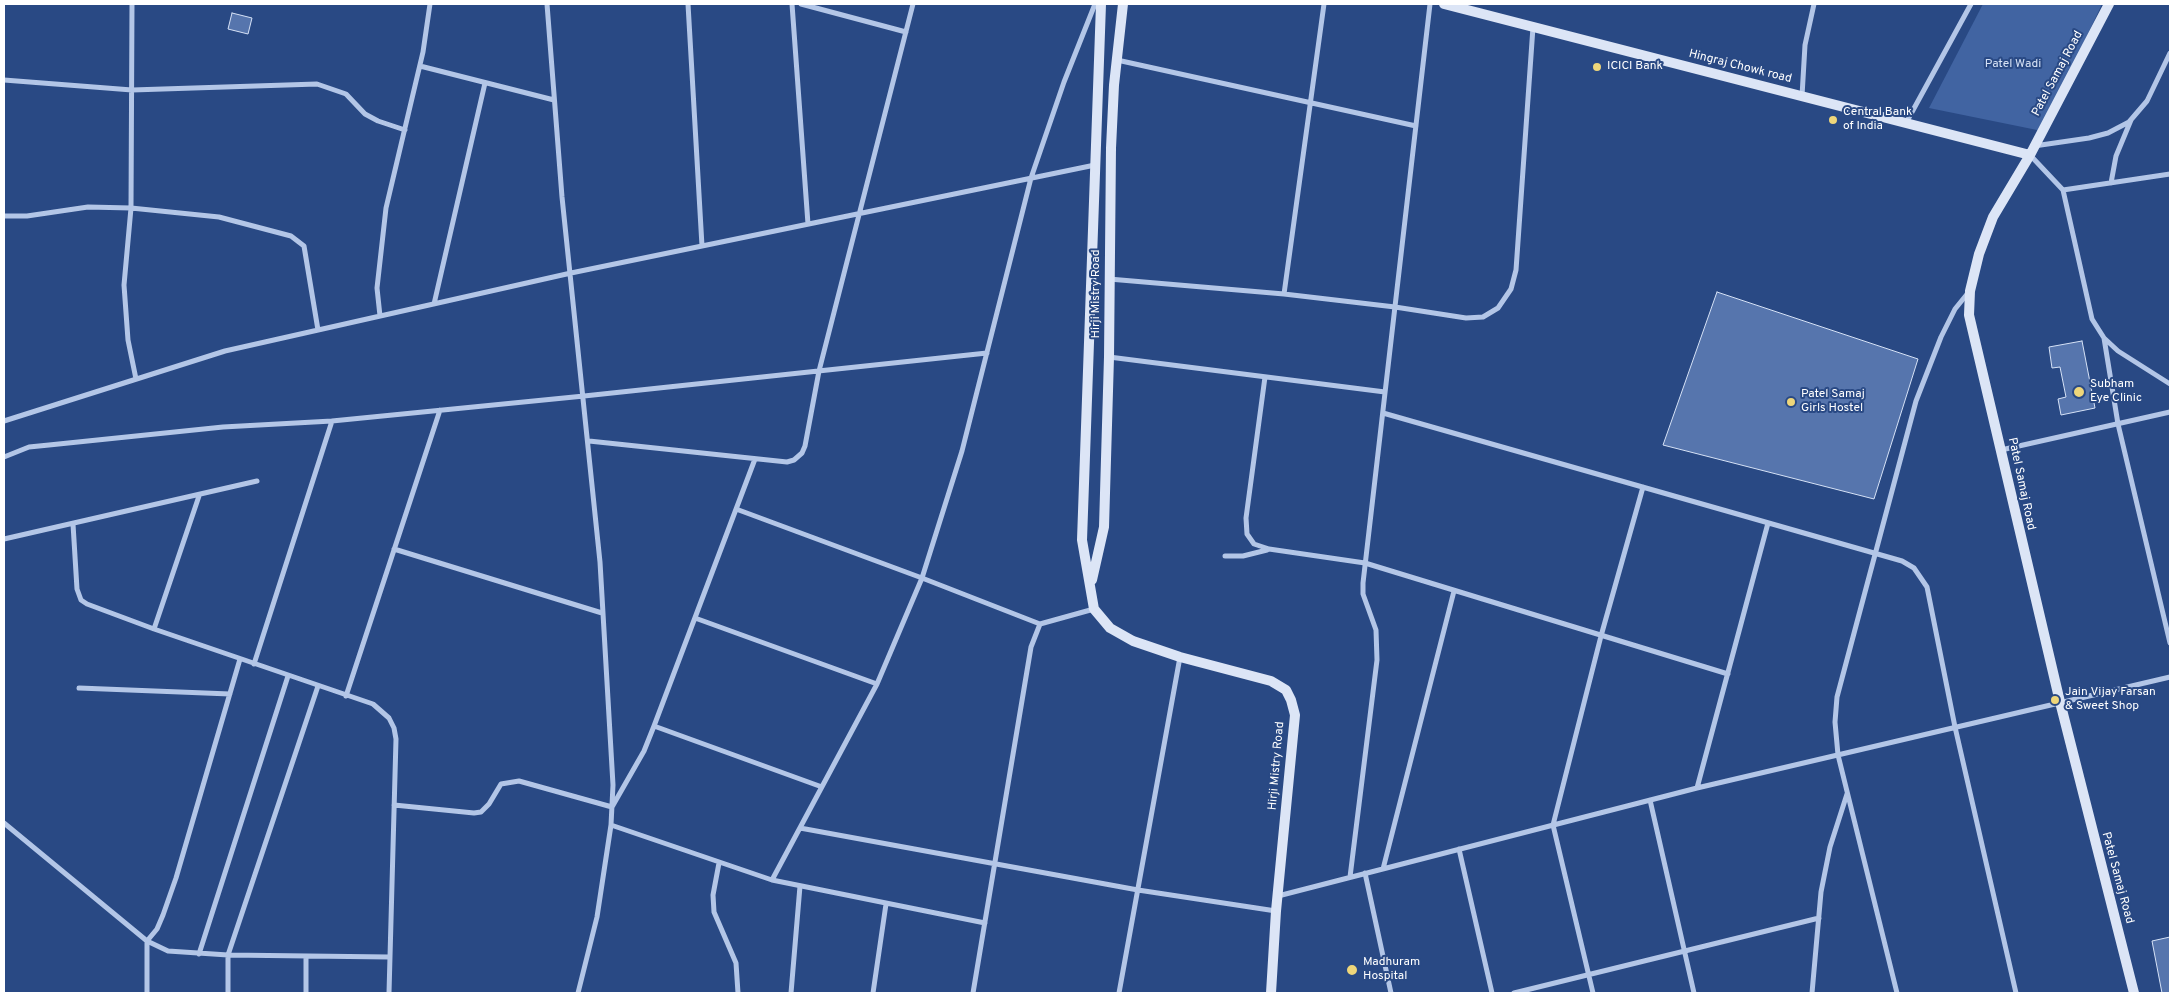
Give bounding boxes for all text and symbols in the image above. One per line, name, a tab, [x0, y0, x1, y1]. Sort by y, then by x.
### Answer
street label: Patel Samaj Road	[2029, 29, 2087, 119]
street label: Hingraj Chowk road	[1687, 47, 1793, 87]
park label: Patel Wadi	[1985, 58, 2041, 72]
place label: ICICI Bank	[1607, 60, 1663, 74]
marker: ICICI Bank	[1591, 61, 1603, 73]
place label: Central Bank of India	[1843, 106, 1912, 134]
marker: Central Bank of India	[1827, 114, 1839, 126]
street label: Hirji Mistry Road	[1090, 250, 1104, 338]
place label: Subham Eye Clinic	[2090, 378, 2142, 406]
marker: Subham Eye Clinic	[2072, 385, 2086, 399]
place label: Patel Samaj Girls Hostel	[1801, 388, 1865, 416]
marker: Patel Samaj Girls Hostel	[1785, 396, 1797, 408]
street label: Patel Samaj Road	[2004, 436, 2038, 532]
place label: Jain Vijay Farsan & Sweet Shop	[2065, 686, 2156, 714]
marker: Jain Vijay Farsan & Sweet Shop	[2049, 694, 2061, 706]
street label: Hirji Mistry Road	[1266, 721, 1288, 811]
street label: Patel Samaj Road	[2098, 831, 2136, 925]
place label: Madhuram Hospital	[1363, 956, 1420, 984]
marker: Madhuram Hospital	[1345, 963, 1359, 977]

